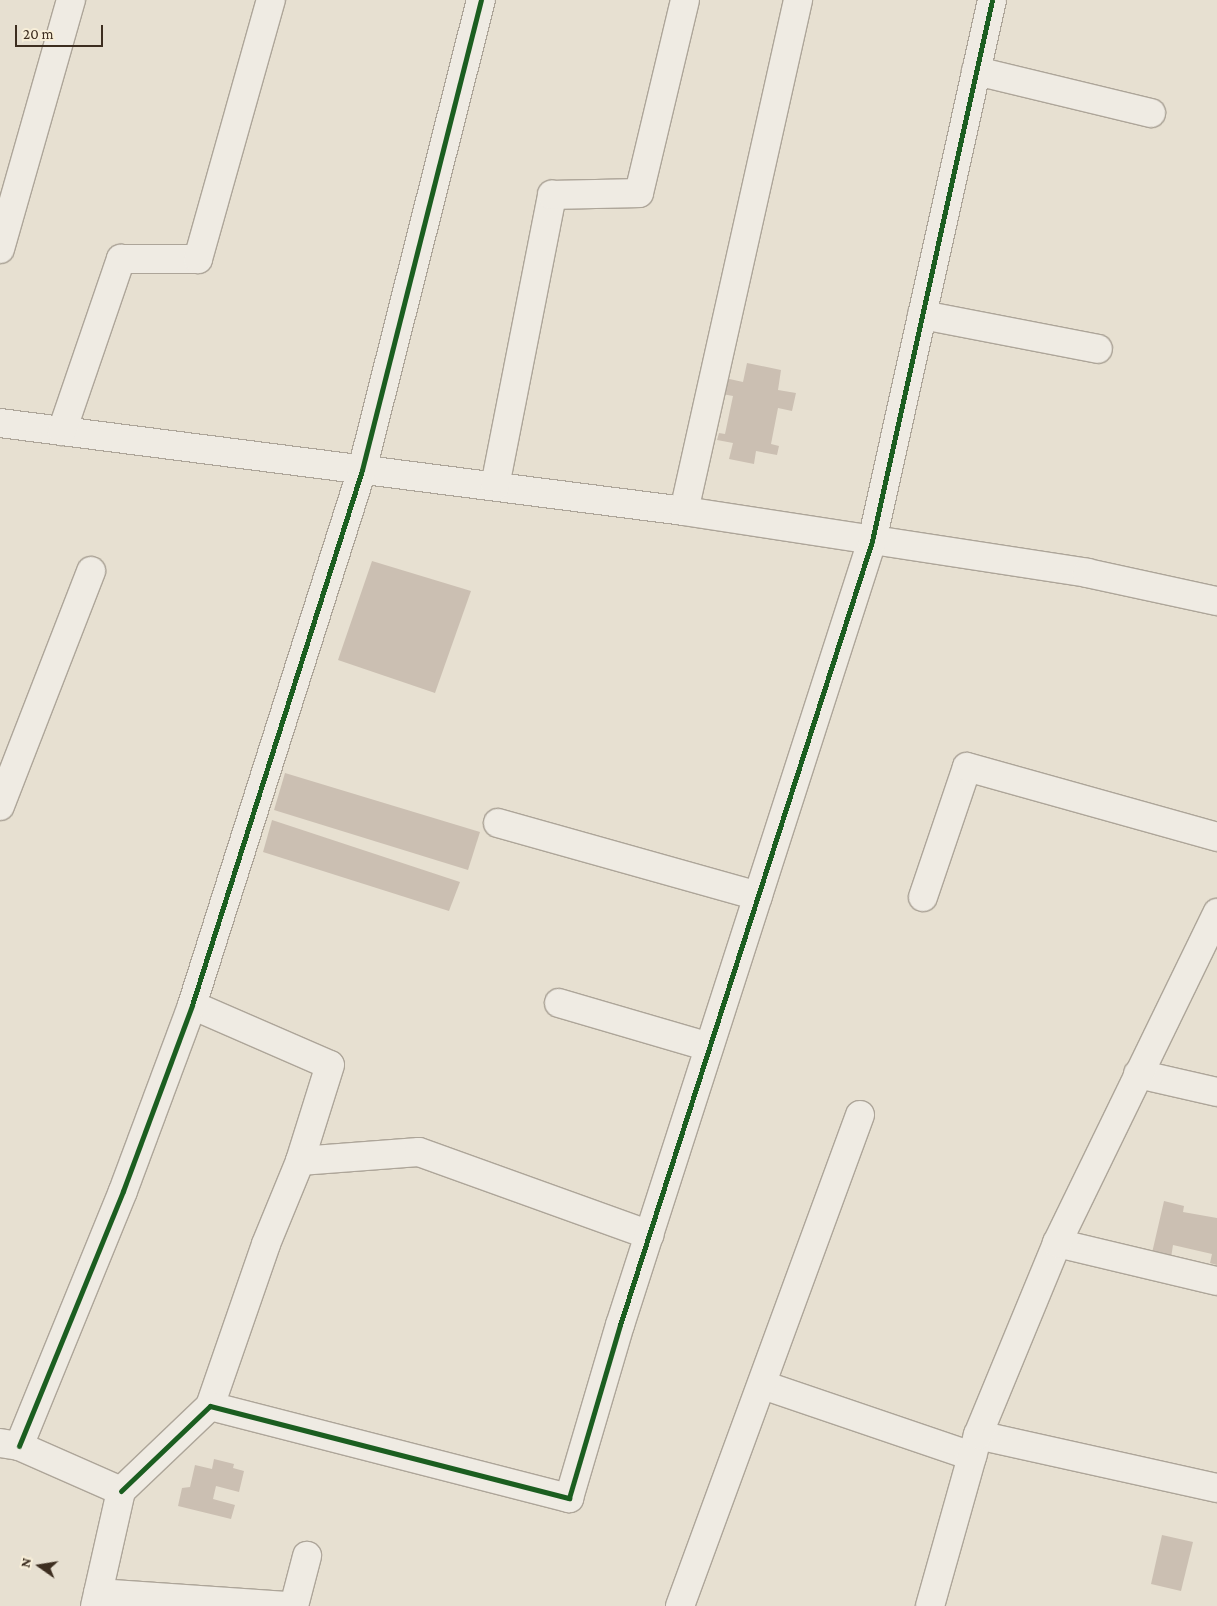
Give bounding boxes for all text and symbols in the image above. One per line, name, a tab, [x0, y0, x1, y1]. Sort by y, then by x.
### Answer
scale bar	[18, 15, 105, 47]
text: 20 m	[23, 26, 54, 42]
north arrow	[15, 1541, 65, 1591]
text: N	[17, 1556, 34, 1569]

